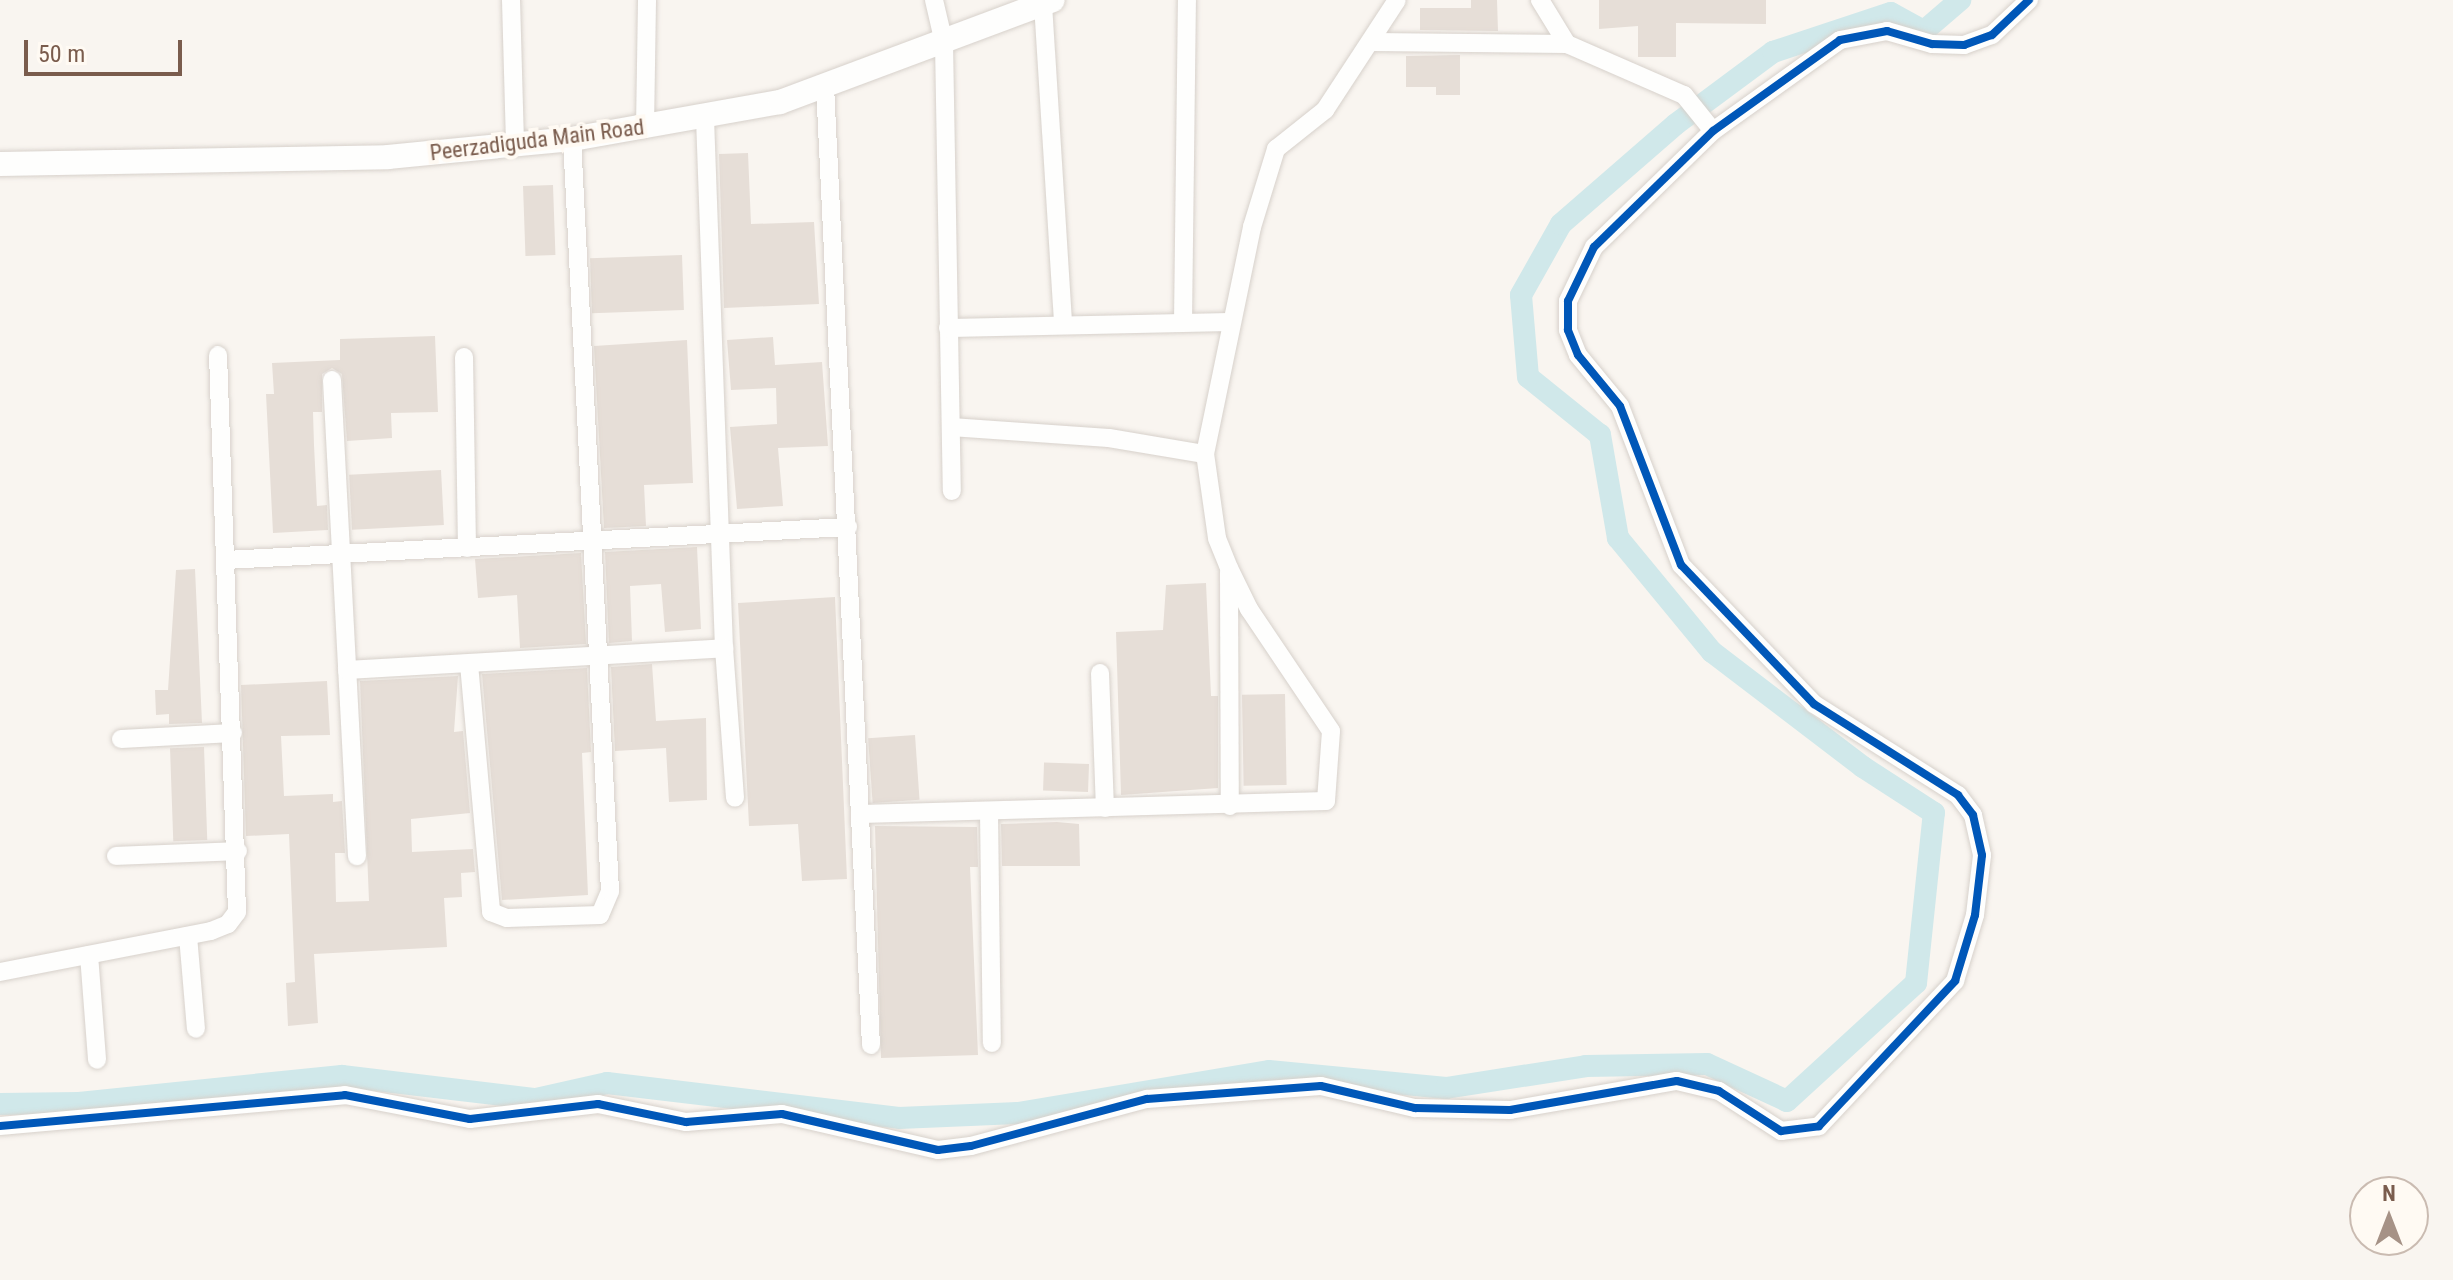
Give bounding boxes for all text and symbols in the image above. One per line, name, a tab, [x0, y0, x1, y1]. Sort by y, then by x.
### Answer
scale bar	[28, 24, 186, 74]
text: 50 m	[38, 40, 85, 68]
street label: Peerzadiguda Main Road	[428, 114, 646, 166]
north arrow	[2349, 1176, 2429, 1256]
text: N	[2382, 1181, 2396, 1206]

